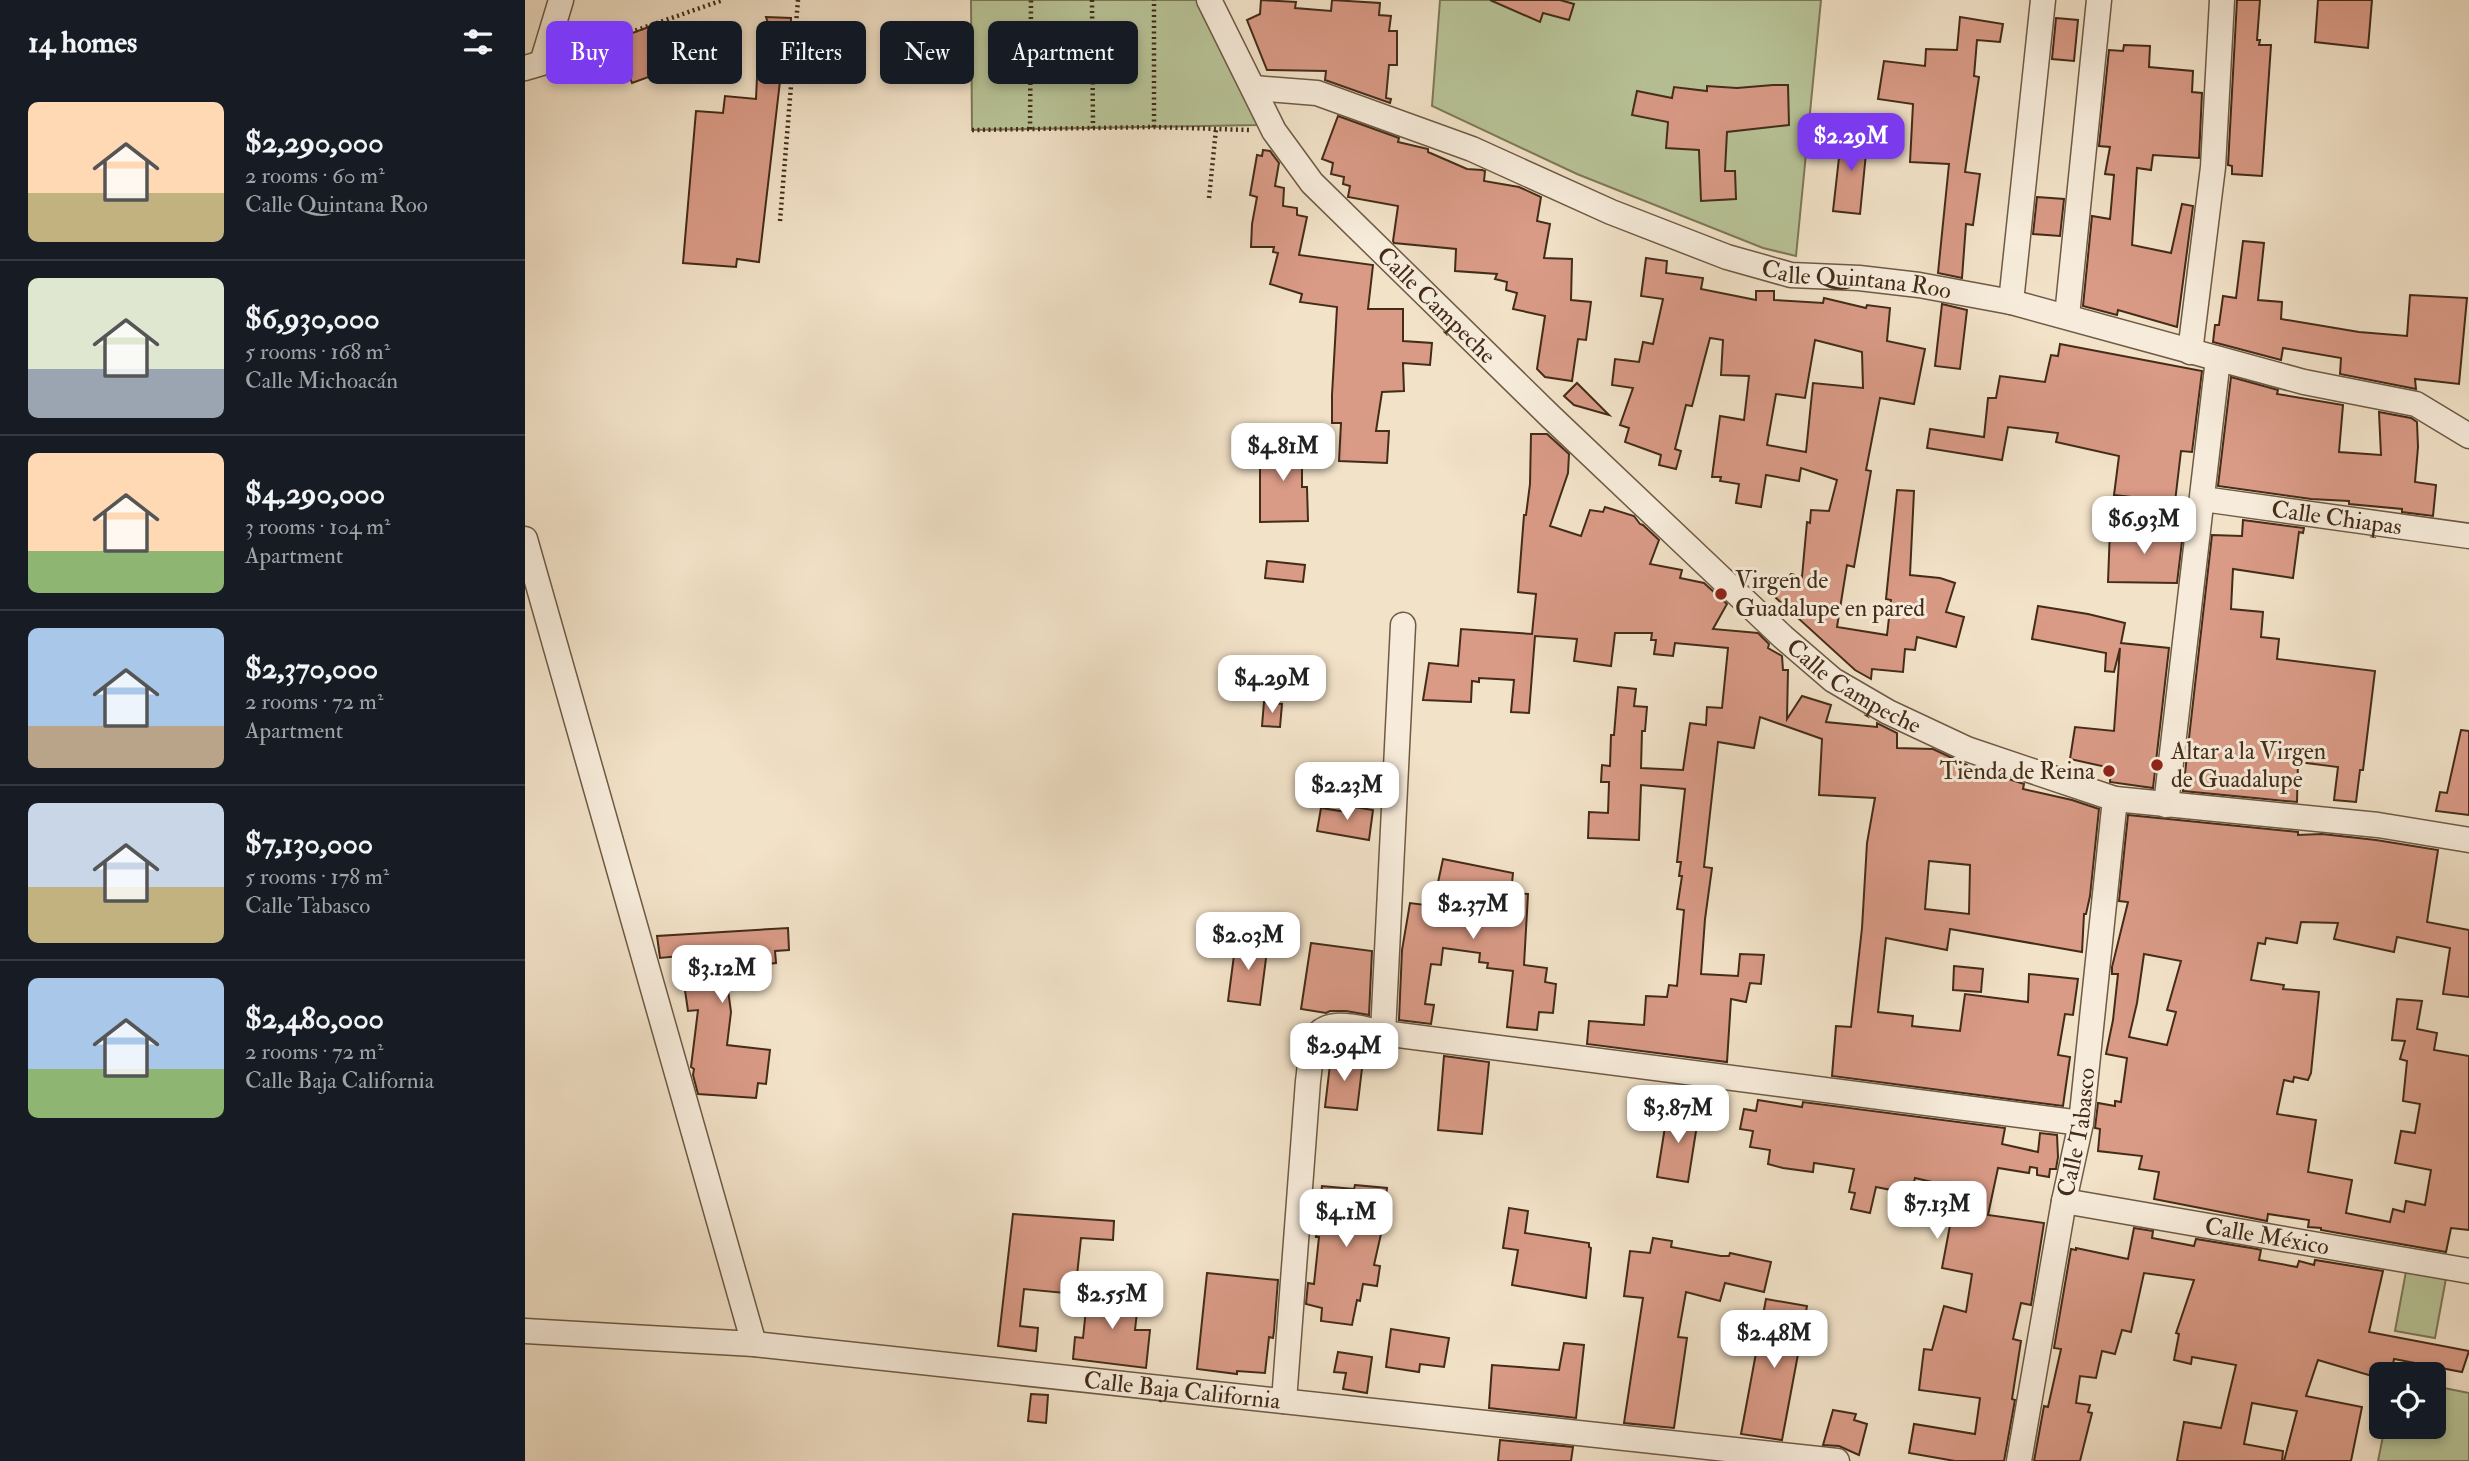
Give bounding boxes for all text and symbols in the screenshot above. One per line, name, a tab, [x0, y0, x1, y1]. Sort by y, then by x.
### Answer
chip: Buy	[546, 21, 633, 84]
chip: Rent	[647, 21, 742, 84]
chip: Filters	[756, 21, 866, 84]
chip: New	[880, 21, 974, 84]
chip: Apartment	[988, 21, 1138, 84]
icon: filters	[459, 23, 497, 61]
text: 14 homes	[28, 24, 137, 61]
pin: $2.29M	[1794, 114, 1908, 173]
text: $2.29M	[1814, 121, 1888, 150]
text: $2,290,000	[245, 124, 384, 161]
icon: home	[84, 130, 168, 214]
text: 2 rooms · 60 m²	[245, 161, 385, 190]
text: Calle Quintana Roo	[245, 190, 428, 219]
street label: Calle Campeche	[1370, 240, 1503, 370]
street label: Calle Quintana Roo	[1758, 252, 1954, 306]
text: $6,930,000	[245, 300, 380, 337]
icon: home	[84, 306, 168, 390]
text: 5 rooms · 168 m²	[245, 337, 390, 366]
text: Calle Michoacán	[245, 366, 398, 395]
pin: $4.81M	[1226, 424, 1340, 483]
text: $4.81M	[1247, 431, 1319, 460]
text: $4,290,000	[245, 475, 385, 512]
icon: home	[84, 481, 168, 565]
street label: Calle Chiapas	[2270, 493, 2404, 542]
pin: $6.93M	[2087, 496, 2201, 556]
text: $6.93M	[2108, 504, 2180, 533]
text: 3 rooms · 104 m²	[245, 512, 391, 541]
text: Apartment	[245, 541, 343, 570]
place label: Virgen de Guadalupe en pared	[1735, 565, 1925, 624]
marker: Virgen de Guadalupe en pared	[1713, 586, 1729, 602]
street label: Calle Campeche	[1780, 632, 1926, 741]
text: $2,370,000	[245, 650, 378, 687]
icon: home	[84, 656, 168, 740]
pin: $4.29M	[1215, 656, 1329, 715]
text: $4.29M	[1234, 663, 1310, 692]
text: 2 rooms · 72 m²	[245, 687, 383, 716]
text: Apartment	[245, 716, 343, 745]
place label: Altar a la Virgen de Guadalupe	[2170, 736, 2326, 795]
place label: Tienda de Reina	[1940, 756, 2096, 787]
marker: Altar a la Virgen de Guadalupe	[2149, 757, 2165, 773]
pin: $2.23M	[1290, 762, 1404, 822]
marker: Tienda de Reina	[2101, 763, 2117, 779]
text: $2.23M	[1311, 770, 1383, 799]
text: $7,130,000	[245, 825, 373, 862]
icon: home	[84, 831, 168, 915]
text: 5 rooms · 178 m²	[245, 862, 389, 891]
pin: $2.37M	[1416, 881, 1530, 941]
text: $2.37M	[1438, 889, 1508, 918]
text: Calle Tabasco	[245, 891, 370, 920]
pin: $2.03M	[1191, 912, 1305, 972]
text: $2.03M	[1212, 920, 1284, 949]
pin: $3.12M	[665, 946, 779, 1005]
text: $3.12M	[688, 953, 756, 982]
text: $2,480,000	[245, 1000, 384, 1037]
icon: home	[84, 1006, 168, 1090]
pin: $2.94M	[1287, 1024, 1401, 1083]
text: $2.94M	[1306, 1031, 1382, 1060]
text: 2 rooms · 72 m²	[245, 1037, 383, 1066]
text: Calle Baja California	[245, 1066, 434, 1095]
street label: Calle Tabasco	[2050, 1066, 2102, 1200]
pin: $3.87M	[1621, 1086, 1735, 1145]
text: $3.87M	[1643, 1093, 1713, 1122]
pin: $7.13M	[1880, 1182, 1994, 1241]
text: $7.13M	[1904, 1189, 1970, 1218]
pin: $4.1M	[1297, 1190, 1395, 1249]
text: $4.1M	[1316, 1197, 1376, 1226]
street label: Calle México	[2202, 1210, 2332, 1262]
pin: $2.55M	[1055, 1272, 1169, 1331]
text: $2.55M	[1076, 1279, 1148, 1308]
pin: $2.48M	[1717, 1310, 1831, 1370]
text: $2.48M	[1737, 1318, 1811, 1347]
map controls	[2369, 1362, 2446, 1439]
button: locate	[2369, 1362, 2446, 1439]
street label: Calle Baja California	[1082, 1364, 1283, 1416]

